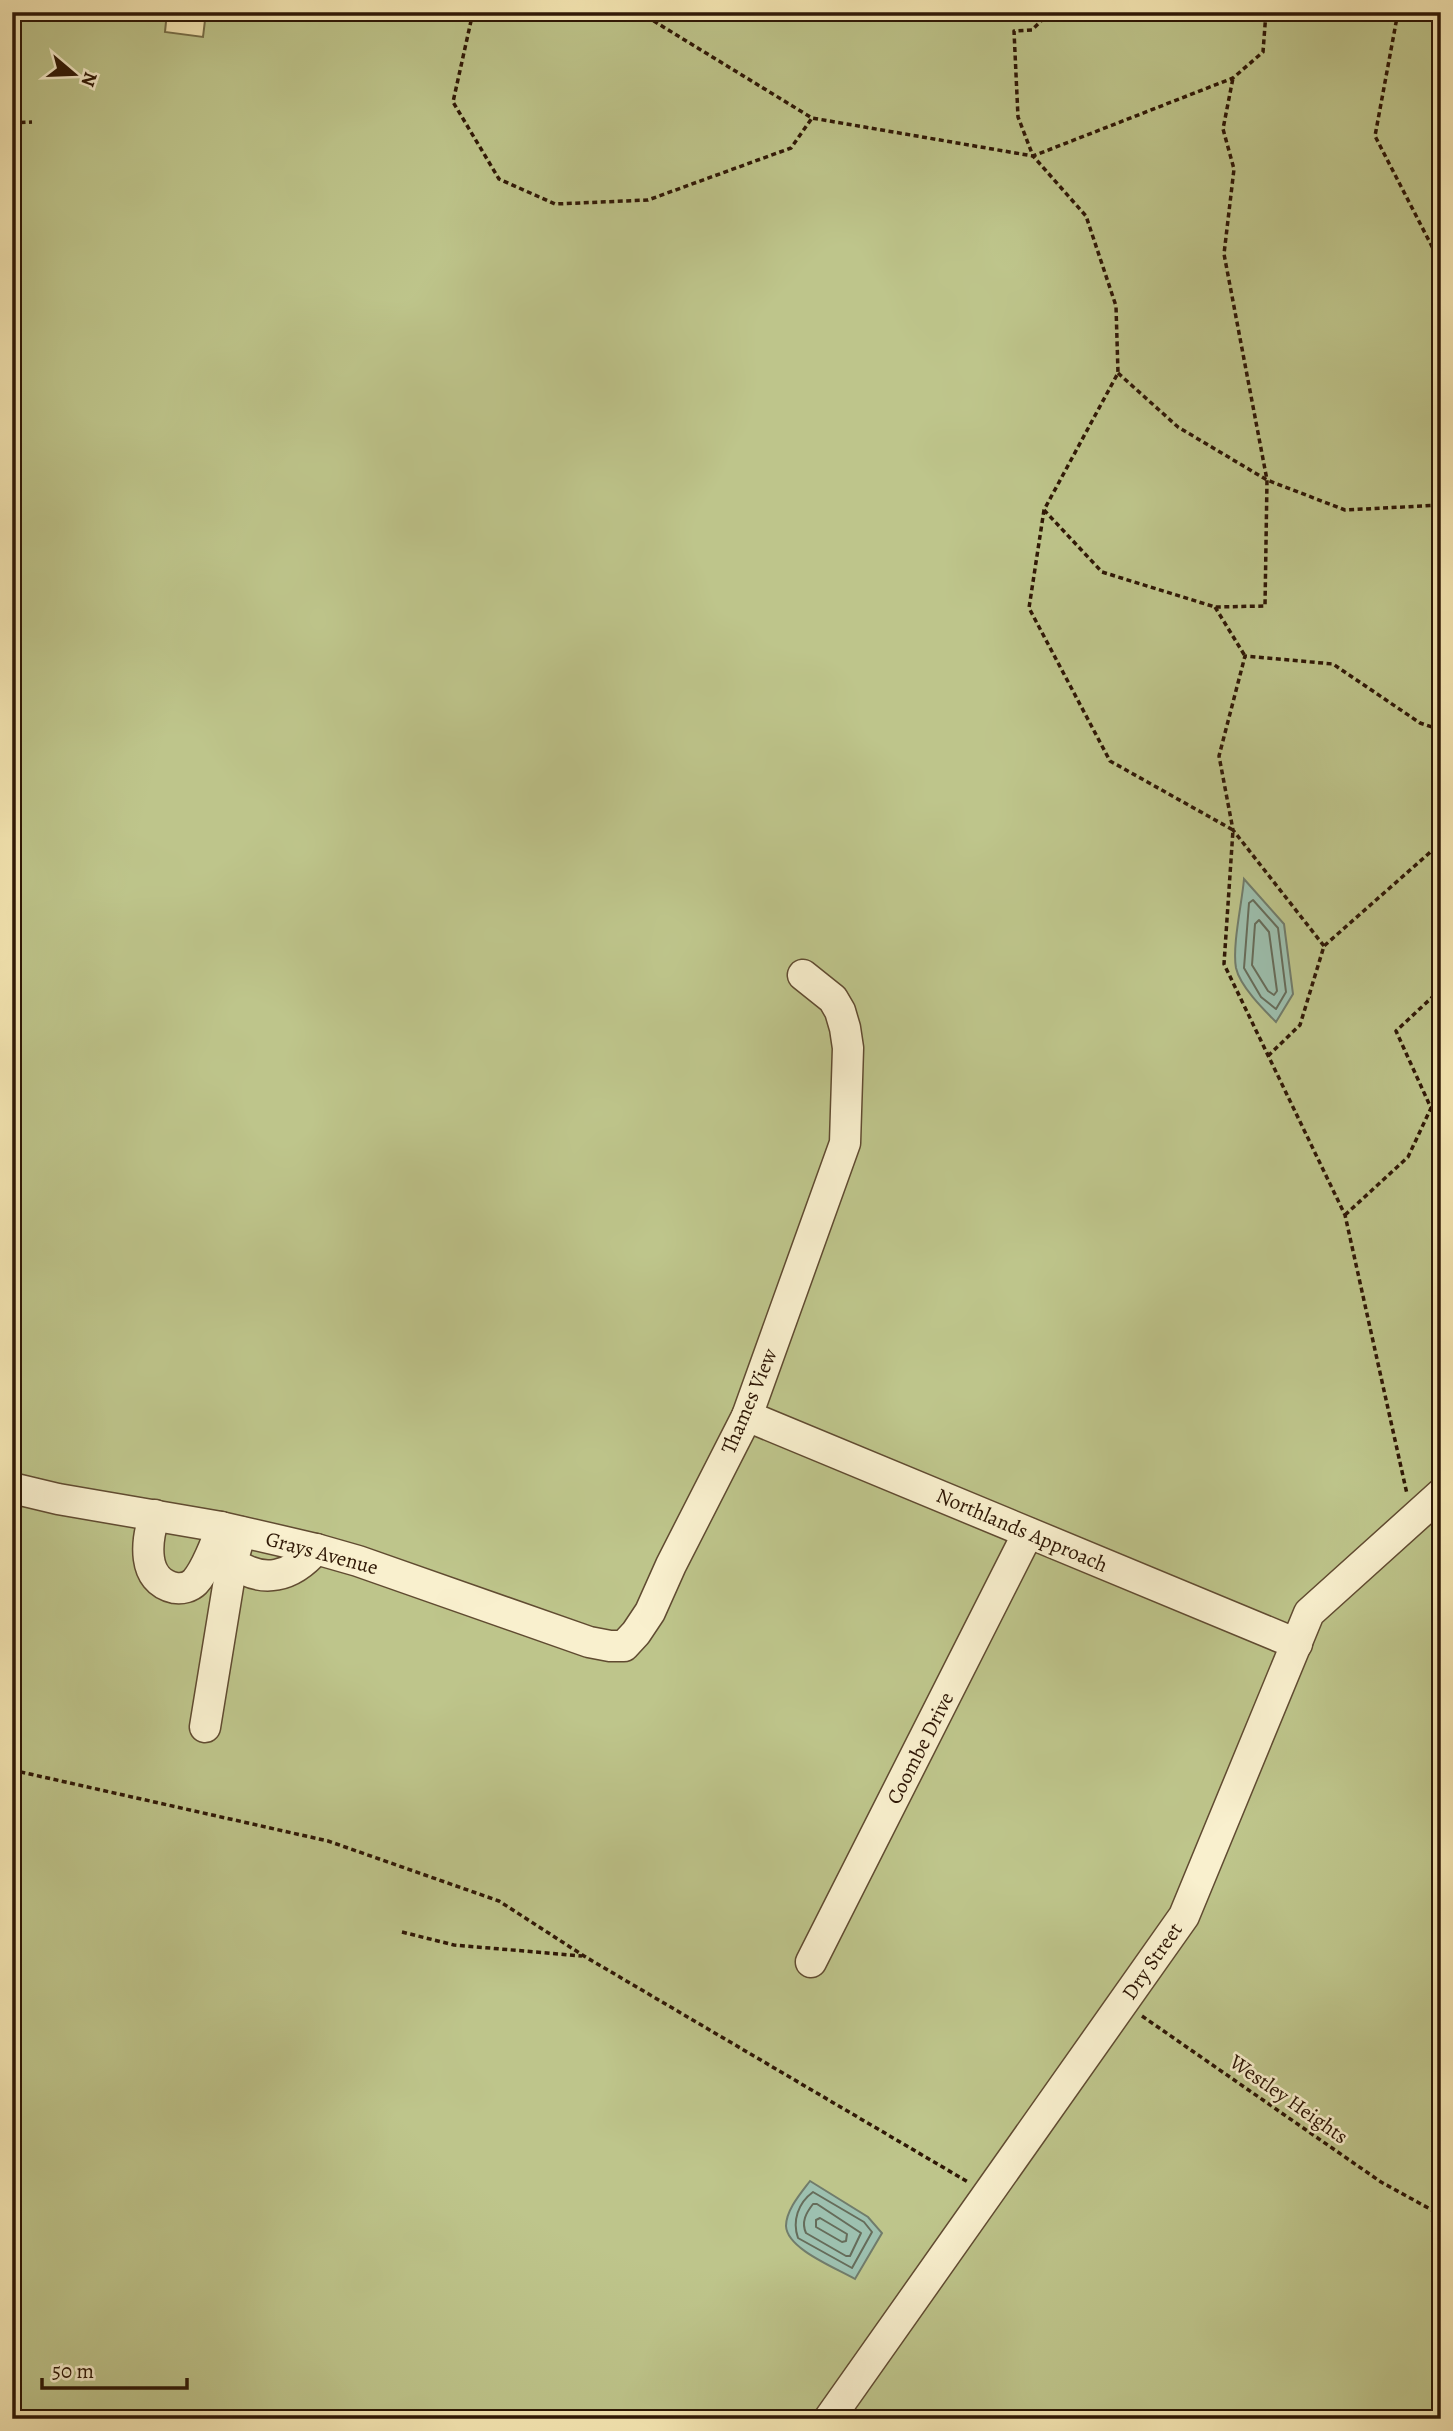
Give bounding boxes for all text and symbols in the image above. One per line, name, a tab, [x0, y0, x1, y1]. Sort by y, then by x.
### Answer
north arrow	[38, 38, 108, 108]
text: N	[75, 68, 104, 90]
street label: Thames View	[714, 1344, 784, 1458]
street label: Northlands Approach	[932, 1481, 1112, 1579]
street label: Grays Avenue	[263, 1525, 381, 1581]
street label: Coombe Drive	[880, 1687, 960, 1809]
street label: Dry Street	[1115, 1917, 1189, 2005]
street label: Westley Heights	[1223, 2047, 1354, 2150]
scale bar	[42, 2347, 187, 2391]
text: 50 m	[52, 2357, 94, 2385]

